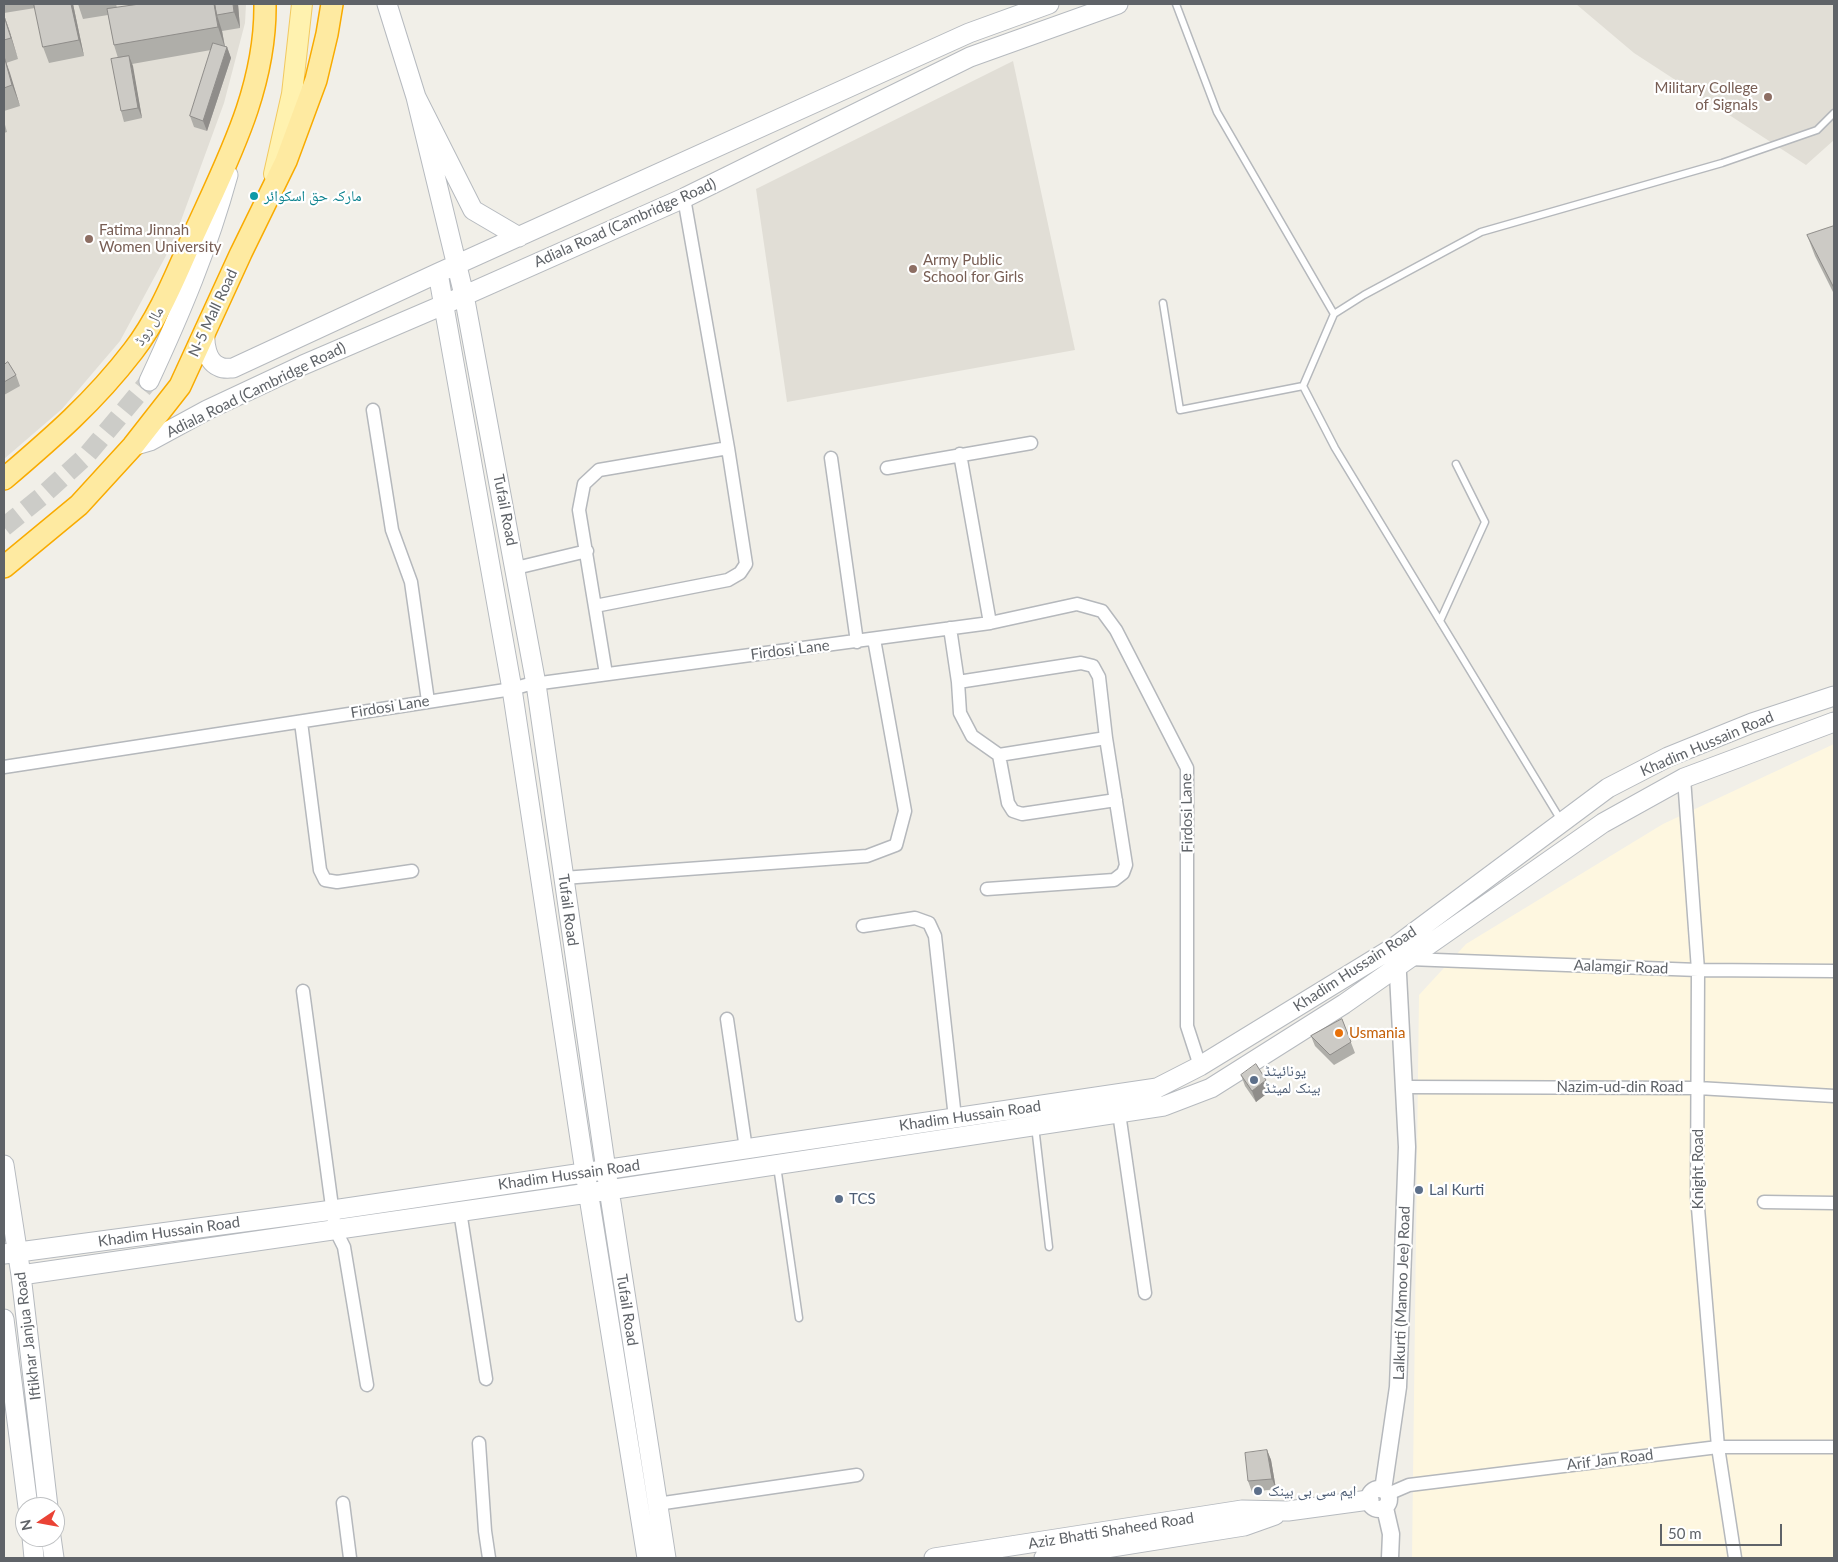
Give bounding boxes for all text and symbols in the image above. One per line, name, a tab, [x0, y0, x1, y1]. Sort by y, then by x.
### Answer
place label: Military College of Signals	[1655, 79, 1758, 114]
marker: Military College of Signals	[1762, 91, 1774, 103]
street label: Adiala Road (Cambridge Road)	[531, 175, 719, 271]
place label: مارکہ حق اسکوائر	[264, 187, 362, 205]
marker: مارکہ حق اسکوائر	[248, 190, 260, 202]
place label: Fatima Jinnah Women University	[99, 221, 222, 256]
marker: Fatima Jinnah Women University	[83, 233, 95, 245]
place label: Army Public School for Girls	[923, 251, 1024, 286]
marker: Army Public School for Girls	[907, 263, 919, 275]
street label: N-5 Mall Road	[185, 266, 241, 360]
street label: مال روڈ	[130, 303, 168, 349]
street label: Adiala Road (Cambridge Road)	[163, 339, 349, 441]
street label: Tufail Road	[489, 473, 521, 547]
street label: Firdosi Lane	[749, 636, 831, 664]
street label: Firdosi Lane	[349, 692, 431, 722]
street label: Khadim Hussain Road	[1638, 708, 1776, 780]
street label: Firdosi Lane	[1177, 773, 1197, 853]
street label: Tufail Road	[554, 873, 582, 947]
street label: Khadim Hussain Road	[1290, 922, 1420, 1016]
street label: Aalamgir Road	[1573, 956, 1669, 978]
place label: Usmania	[1349, 1024, 1405, 1042]
marker: Usmania	[1333, 1027, 1345, 1039]
place label: یونائیٹڈ بینک لمیٹڈ	[1264, 1062, 1321, 1097]
marker: یونائیٹڈ بینک لمیٹڈ	[1248, 1074, 1260, 1086]
street label: Nazim-ud-din Road	[1557, 1078, 1683, 1096]
street label: Khadim Hussain Road	[898, 1097, 1042, 1135]
street label: Knight Road	[1689, 1129, 1707, 1209]
street label: Khadim Hussain Road	[497, 1156, 641, 1194]
place label: Lal Kurti	[1429, 1181, 1484, 1199]
marker: Lal Kurti	[1413, 1184, 1425, 1196]
place label: TCS	[849, 1190, 876, 1208]
marker: TCS	[833, 1193, 845, 1205]
street label: Lalkurti (Mamoo Jee) Road	[1390, 1206, 1414, 1380]
street label: Khadim Hussain Road	[97, 1213, 241, 1251]
street label: Iftikhar Janjua Road	[11, 1271, 45, 1401]
street label: Tufail Road	[612, 1273, 642, 1347]
street label: Arif Jan Road	[1566, 1446, 1654, 1474]
place label: ایم سی بی بینک	[1268, 1482, 1356, 1500]
marker: ایم سی بی بینک	[1252, 1485, 1264, 1497]
north arrow	[15, 1497, 65, 1547]
street label: Aziz Bhatti Shaheed Road	[1027, 1509, 1195, 1553]
scale bar	[1663, 1514, 1786, 1546]
text: N	[16, 1518, 35, 1532]
text: 50 m	[1668, 1524, 1702, 1542]

